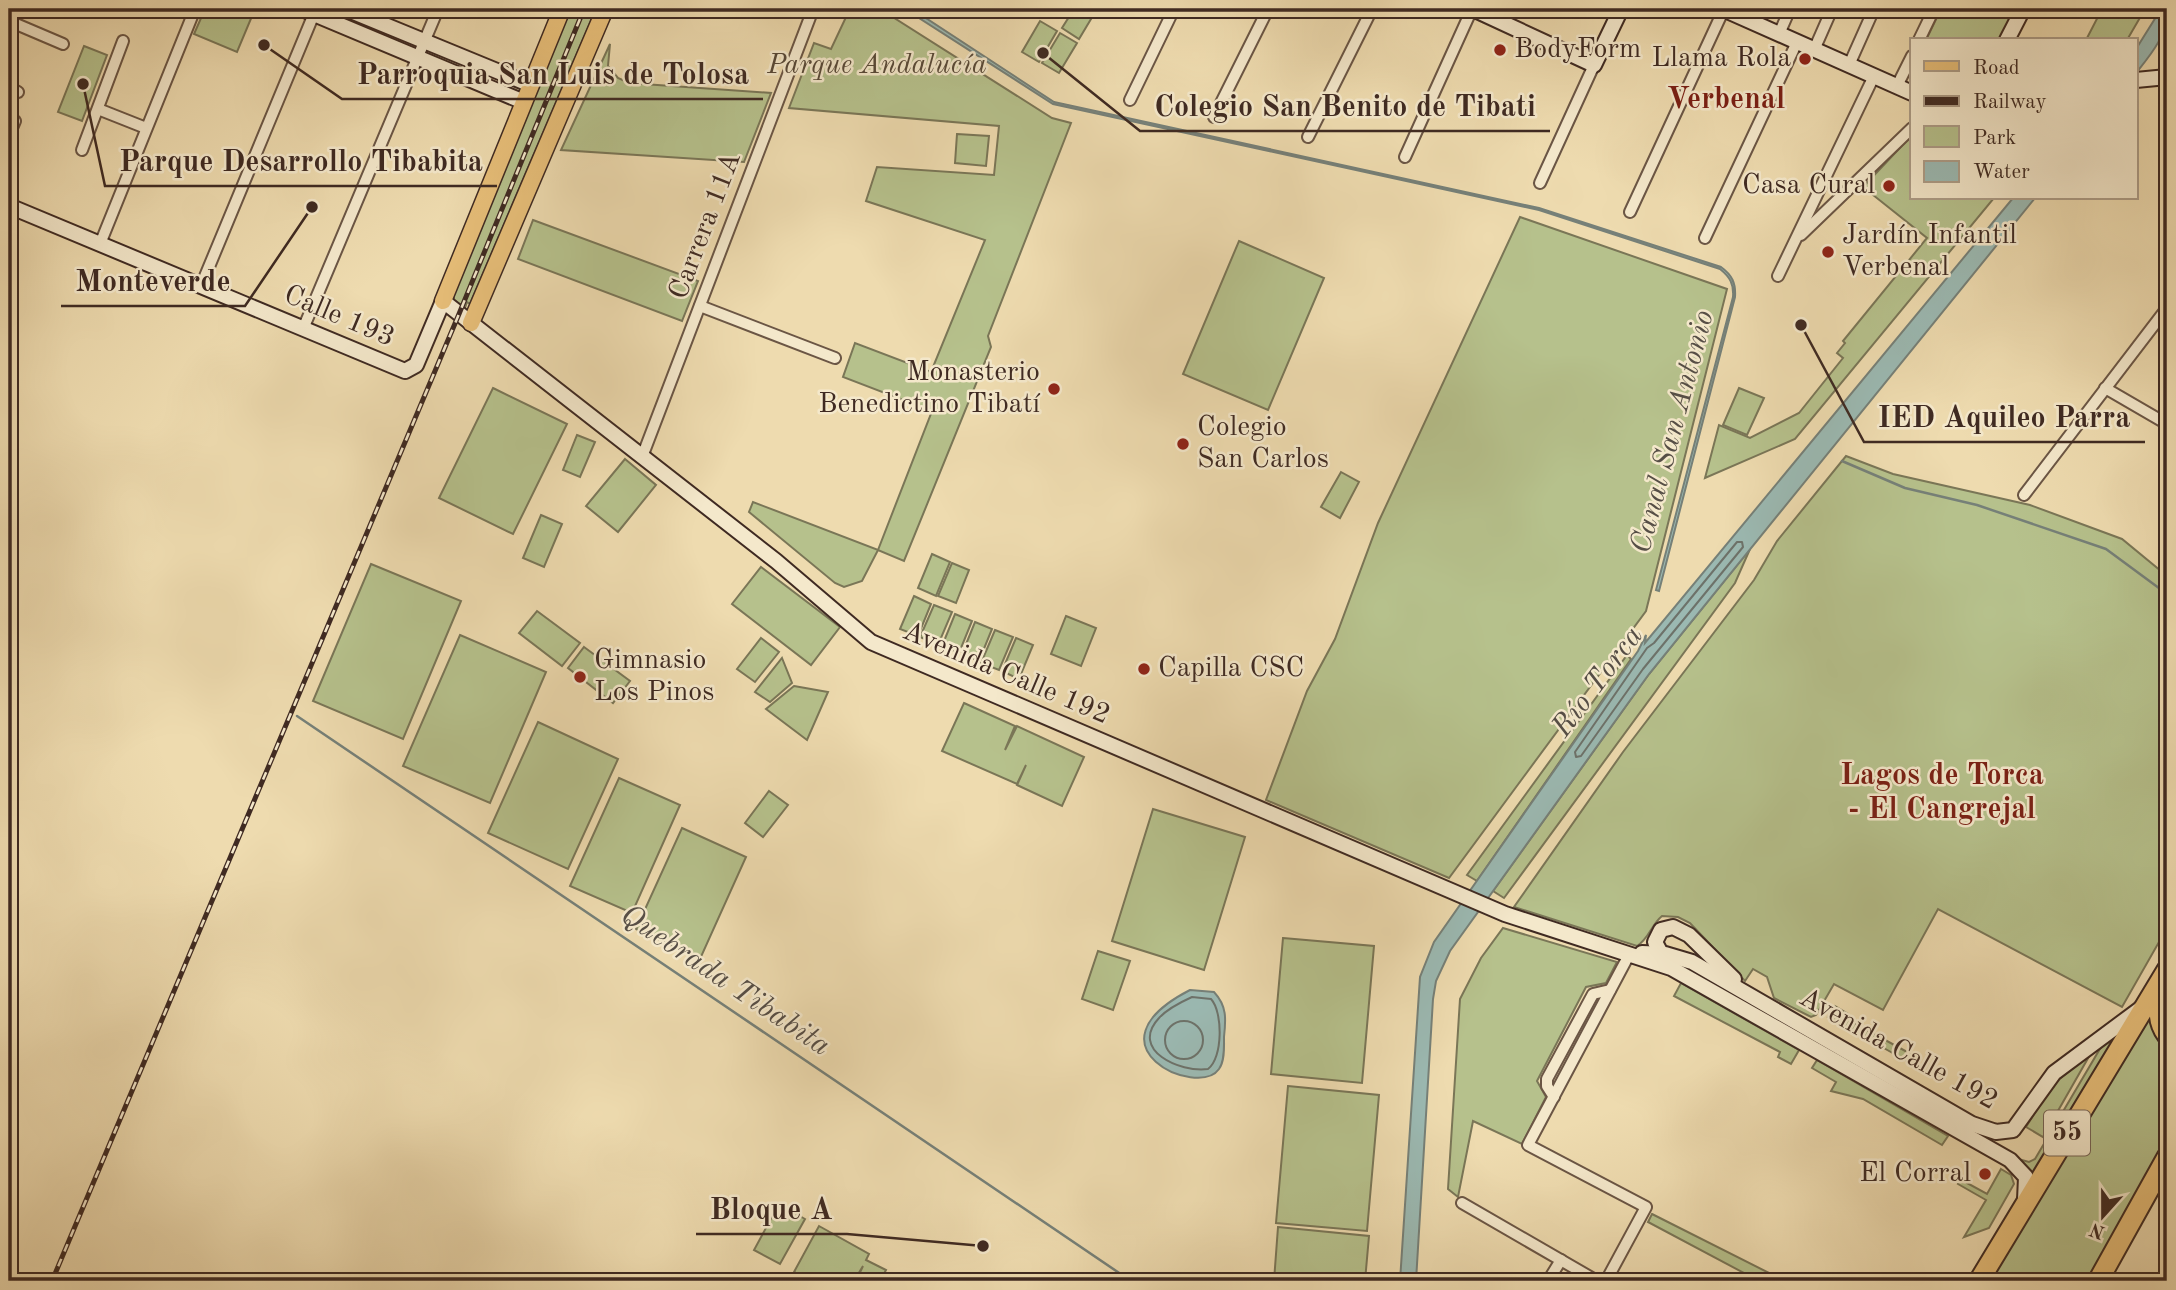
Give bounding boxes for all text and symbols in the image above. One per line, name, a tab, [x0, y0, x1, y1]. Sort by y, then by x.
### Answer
place label: BodyForm	[1514, 36, 1641, 64]
legend	[1910, 38, 2138, 200]
marker: BodyForm	[1492, 42, 1508, 58]
place label: Llama Rola	[1652, 45, 1791, 73]
callout: Parroquia San Luis de Tolosa	[342, 48, 763, 99]
marker: Llama Rola	[1797, 51, 1813, 67]
park label: Parque Andalucía	[766, 52, 987, 80]
text: Road	[1973, 58, 2020, 79]
text: Parroquia San Luis de Tolosa	[357, 61, 749, 91]
callout: Colegio San Benito de Tibati	[1140, 80, 1550, 131]
district label: Verbenal	[1667, 85, 1785, 115]
text: Railway	[1973, 92, 2047, 113]
text: Colegio San Benito de Tibati	[1154, 93, 1536, 123]
text: Park	[1973, 128, 2016, 149]
callout: Parque Desarrollo Tibabita	[105, 135, 497, 186]
text: Parque Desarrollo Tibabita	[119, 148, 483, 178]
street label: Carrera 11A	[665, 148, 747, 304]
text: Water	[1973, 162, 2030, 183]
place label: Casa Cural	[1742, 172, 1875, 200]
marker: Casa Cural	[1881, 178, 1897, 194]
place label: Jardín Infantil Verbenal	[1842, 222, 2017, 282]
marker: Jardín Infantil Verbenal	[1820, 244, 1836, 260]
callout: Monteverde	[61, 255, 245, 306]
text: Monteverde	[75, 268, 231, 298]
street label: Calle 193	[280, 281, 398, 353]
water label: Canal San Antonio	[1626, 307, 1720, 557]
place label: Monasterio Benedictino Tibatí	[818, 359, 1040, 419]
marker: Monasterio Benedictino Tibatí	[1046, 381, 1062, 397]
callout: IED Aquileo Parra	[1864, 391, 2145, 442]
text: IED Aquileo Parra	[1878, 404, 2130, 434]
place label: Colegio San Carlos	[1197, 414, 1329, 474]
marker: Colegio San Carlos	[1175, 436, 1191, 452]
street label: Avenida Calle 192	[898, 618, 1114, 730]
water label: Río Torca	[1546, 621, 1649, 744]
place label: Gimnasio Los Pinos	[594, 647, 714, 707]
place label: Capilla CSC	[1158, 655, 1304, 683]
marker: Capilla CSC	[1136, 661, 1152, 677]
marker: Gimnasio Los Pinos	[572, 669, 588, 685]
district label: Lagos de Torca - El Cangrejal	[1840, 761, 2044, 825]
water label: Quebrada Tibabita	[615, 900, 835, 1062]
street label: Avenida Calle 192	[1794, 984, 2002, 1116]
road number: 55	[2044, 1110, 2090, 1156]
place label: El Corral	[1859, 1160, 1971, 1188]
marker: El Corral	[1977, 1166, 1993, 1182]
north arrow	[2068, 1182, 2138, 1252]
callout: Bloque A	[696, 1183, 847, 1234]
text: Bloque A	[709, 1196, 833, 1226]
text: N	[2087, 1218, 2108, 1241]

